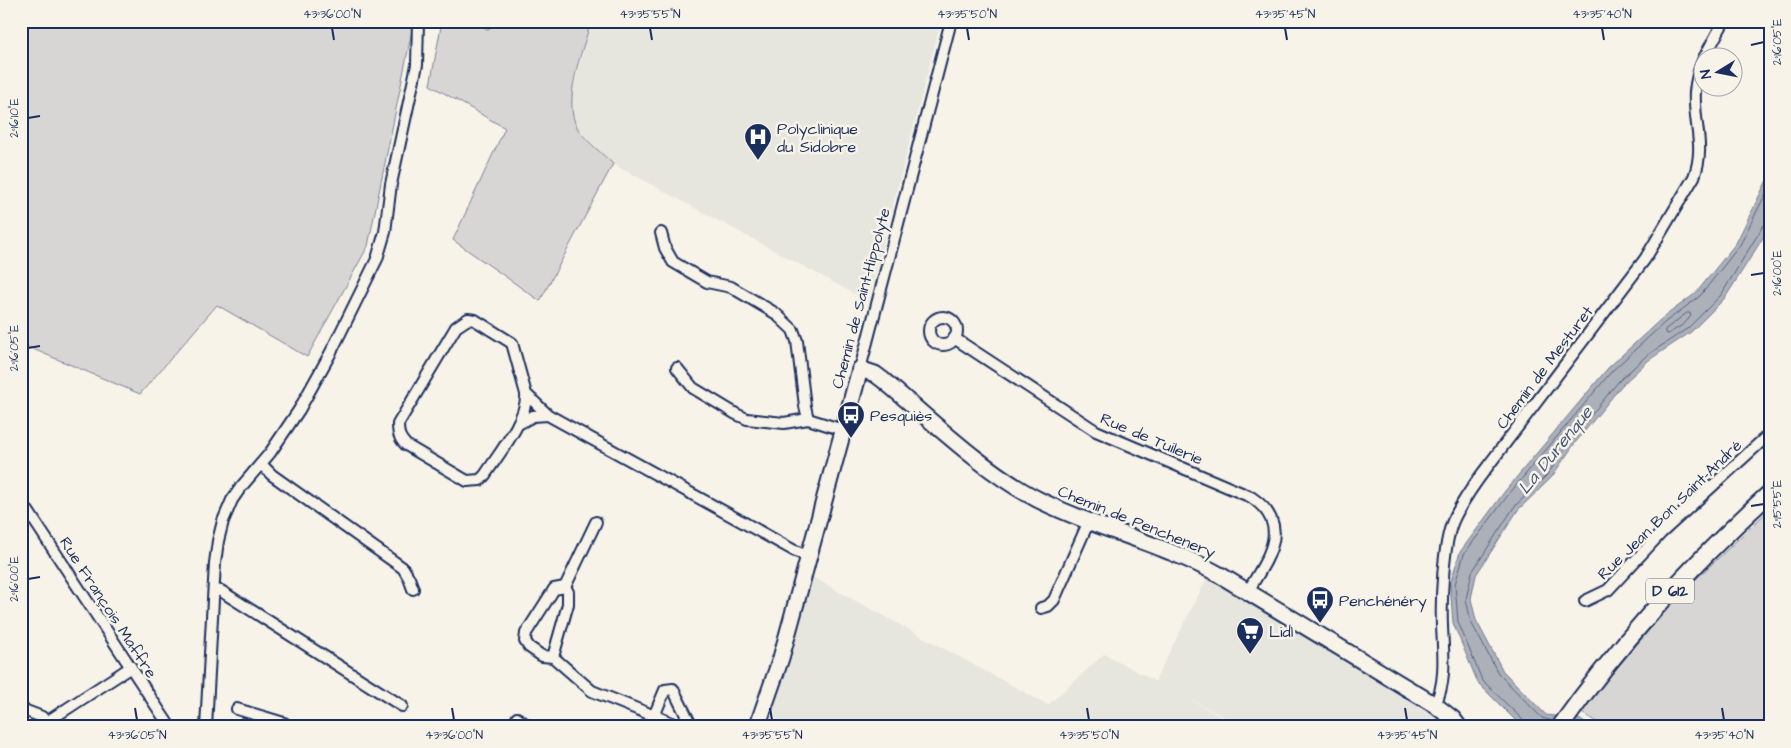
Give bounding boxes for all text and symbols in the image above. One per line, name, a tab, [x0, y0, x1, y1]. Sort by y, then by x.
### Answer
text: 43°36'00"N	[303, 6, 361, 23]
text: 43°35'55"N	[620, 6, 681, 23]
text: 43°35'50"N	[937, 6, 997, 23]
text: 43°35'45"N	[1255, 6, 1316, 23]
text: 43°35'40"N	[1572, 6, 1632, 23]
text: 2°16'05"E	[1769, 19, 1786, 65]
north arrow	[1694, 48, 1744, 98]
text: N	[1696, 68, 1717, 80]
text: 2°16'10"E	[6, 98, 23, 138]
place label: Polyclinique du Sidobre	[777, 118, 858, 158]
hospital icon: Polyclinique du Sidobre	[743, 122, 773, 161]
street label: Chemin de Saint-Hippolyte	[826, 205, 897, 391]
text: 2°16'00"E	[1769, 250, 1786, 296]
street label: Chemin de Mesturet	[1491, 301, 1599, 434]
text: 2°16'05"E	[6, 325, 23, 371]
bus stop icon: Pesquiès	[836, 400, 866, 439]
water label: La Durenque	[1512, 400, 1599, 500]
place label: Pesquiès	[870, 405, 932, 427]
street label: Rue de Tuilerie	[1097, 407, 1207, 471]
street label: Rue Jean Bon Saint-André	[1593, 434, 1747, 585]
street label: Chemin de Penchenery	[1054, 480, 1219, 565]
text: 2°15'55"E	[1769, 480, 1786, 528]
street label: Rue François Maffre	[54, 533, 162, 683]
text: 2°16'00"E	[6, 556, 23, 602]
road number: D 612	[1646, 578, 1694, 604]
bus stop icon: Penchénéry	[1305, 585, 1335, 624]
place label: Penchénéry	[1339, 590, 1427, 613]
supermarket icon: Lidl	[1235, 616, 1265, 655]
place label: Lidl	[1269, 621, 1293, 643]
text: 43°36'05"N	[108, 727, 167, 744]
text: 43°36'00"N	[425, 727, 483, 744]
text: 43°35'55"N	[742, 727, 803, 744]
text: 43°35'50"N	[1059, 727, 1119, 744]
text: 43°35'45"N	[1377, 727, 1438, 744]
text: 43°35'40"N	[1694, 727, 1754, 744]

